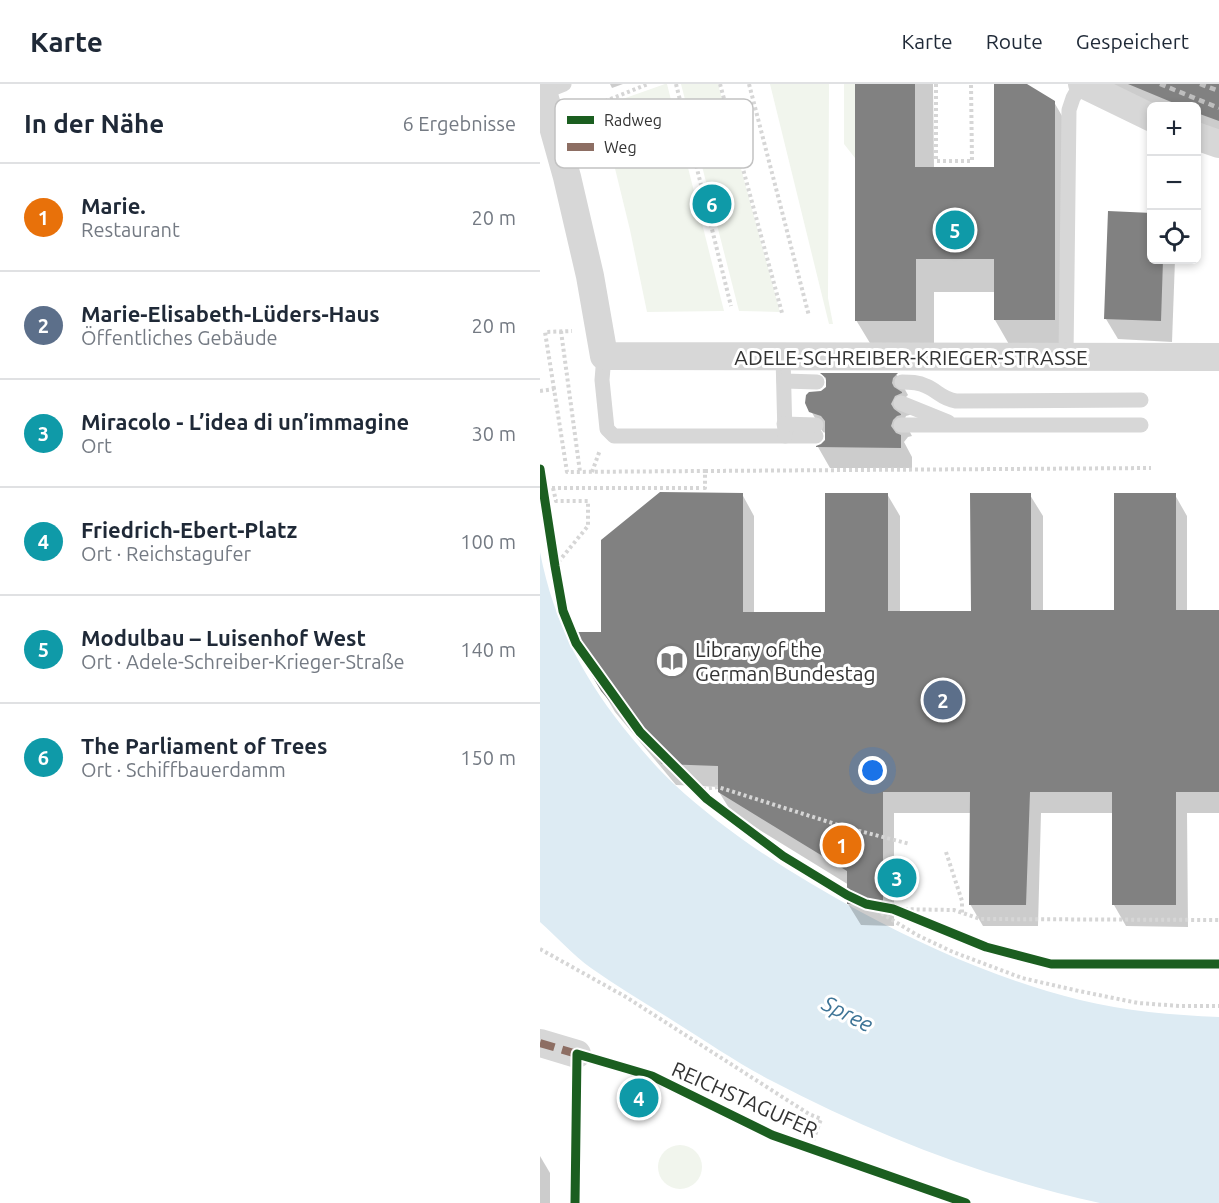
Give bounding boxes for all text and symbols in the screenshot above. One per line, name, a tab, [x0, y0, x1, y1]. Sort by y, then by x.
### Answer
text: Karte	[30, 26, 103, 57]
text: Karte	[901, 29, 953, 53]
text: Route	[986, 29, 1043, 53]
text: Gespeichert	[1076, 29, 1189, 53]
legend	[555, 99, 753, 168]
map controls	[1147, 102, 1201, 264]
button: +	[1147, 102, 1201, 156]
text: In der Nähe	[24, 109, 164, 138]
text: Radweg	[604, 111, 662, 129]
text: 6 Ergebnisse	[402, 112, 516, 135]
text: Weg	[604, 138, 637, 156]
button: −	[1147, 156, 1201, 210]
pin: 6	[692, 182, 732, 226]
text: Marie.	[81, 193, 146, 218]
text: 1	[38, 206, 49, 229]
text: 20 m	[472, 206, 516, 229]
pin: 5	[936, 208, 974, 252]
button: locate	[1147, 210, 1201, 264]
text: Restaurant	[81, 218, 180, 241]
text: Marie-Elisabeth-Lüders-Haus	[81, 301, 380, 326]
text: 2	[38, 314, 49, 337]
text: 20 m	[472, 314, 516, 337]
text: Öffentliches Gebäude	[81, 326, 278, 349]
street label: ADELE-SCHREIBER-KRIEGER-STRASSE	[734, 345, 1088, 369]
text: Miracolo - L’idea di un’immagine	[81, 409, 409, 434]
text: 3	[38, 422, 49, 445]
text: 30 m	[472, 422, 516, 445]
text: Ort	[81, 434, 112, 457]
text: Friedrich-Ebert-Platz	[81, 517, 297, 542]
text: 4	[38, 530, 49, 553]
text: 100 m	[460, 530, 516, 553]
text: Ort · Reichstagufer	[81, 542, 251, 565]
text: Modulbau – Luisenhof West	[81, 625, 366, 650]
place label: Library of the German Bundestag	[695, 637, 876, 685]
text: 5	[38, 638, 49, 661]
text: 140 m	[460, 638, 516, 661]
library icon: Library of the German Bundestag	[654, 643, 690, 679]
text: Ort · Adele-Schreiber-Krieger-Straße	[81, 650, 405, 673]
pin: 2	[924, 678, 962, 722]
text: The Parliament of Trees	[81, 733, 327, 758]
text: 6	[38, 746, 49, 769]
text: 150 m	[460, 746, 516, 769]
your location	[858, 756, 887, 785]
text: Ort · Schiffbauerdamm	[81, 758, 286, 781]
pin: 1	[822, 822, 862, 867]
pin: 3	[878, 856, 916, 900]
water label: Spree	[818, 989, 877, 1036]
street label: REICHSTAGUFER	[668, 1056, 822, 1142]
pin: 4	[620, 1076, 658, 1120]

